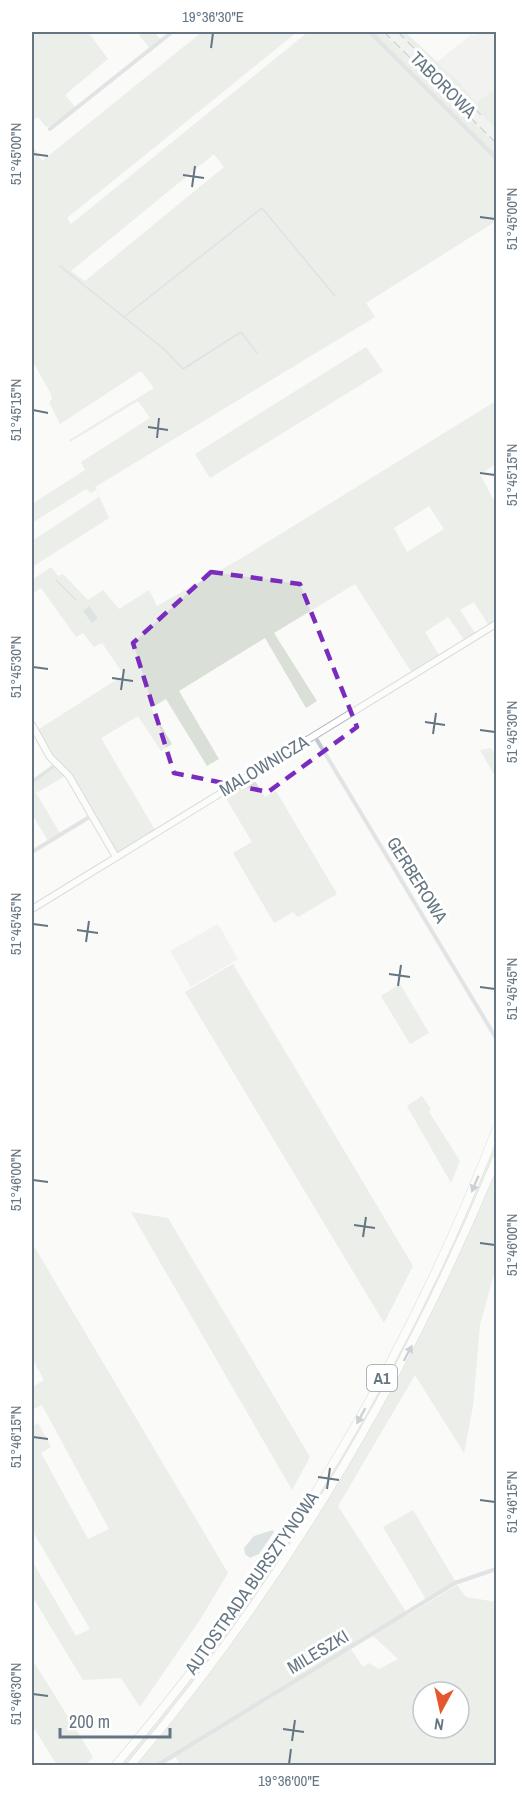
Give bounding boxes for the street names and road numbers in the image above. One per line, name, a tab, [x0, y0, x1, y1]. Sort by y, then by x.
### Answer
street label: TABOROWA	[405, 46, 482, 123]
street label: MALOWNICZA	[214, 729, 313, 802]
street label: GERBEROWA	[381, 832, 454, 928]
road number: A1	[367, 1365, 397, 1391]
street label: AUTOSTRADA BURSZTYNOWA	[178, 1486, 324, 1680]
street label: MILESZKI	[282, 1624, 353, 1680]

